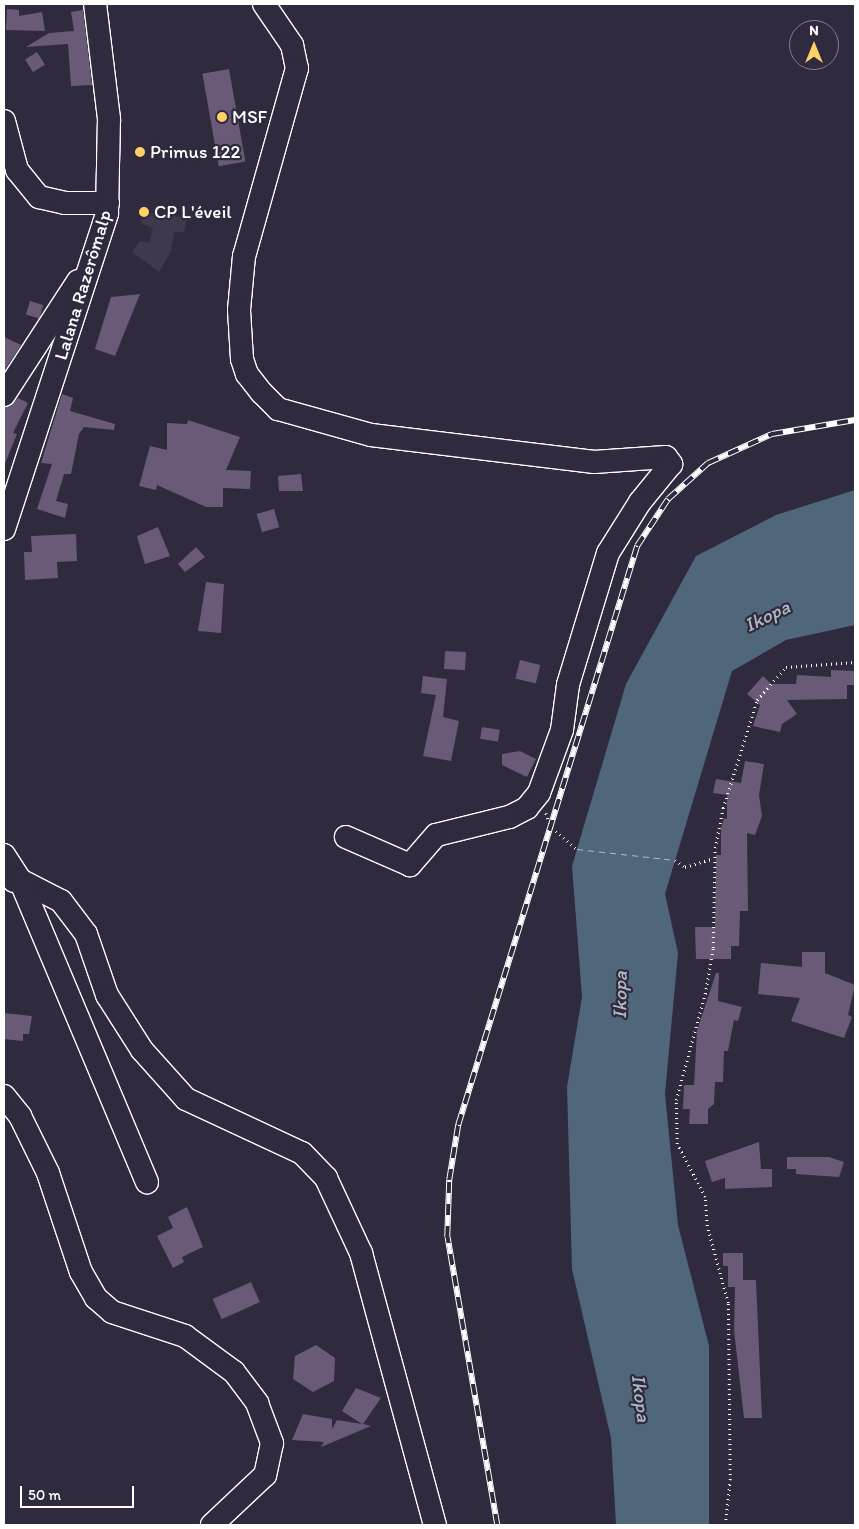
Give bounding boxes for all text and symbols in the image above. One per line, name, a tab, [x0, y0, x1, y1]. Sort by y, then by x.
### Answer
north arrow	[789, 20, 839, 70]
text: N	[809, 22, 819, 39]
place label: MSF	[232, 106, 267, 128]
marker: MSF	[216, 111, 228, 123]
place label: Primus 122	[150, 141, 241, 163]
marker: Primus 122	[134, 146, 146, 158]
place label: CP L'éveil	[154, 201, 232, 223]
marker: CP L'éveil	[138, 206, 150, 218]
street label: Lalana Razerômalp	[49, 207, 117, 363]
water label: Ikopa	[740, 595, 794, 637]
water label: Ikopa	[608, 971, 632, 1019]
water label: Ikopa	[626, 1373, 656, 1423]
scale bar	[22, 1476, 136, 1508]
text: 50 m	[28, 1486, 61, 1504]

